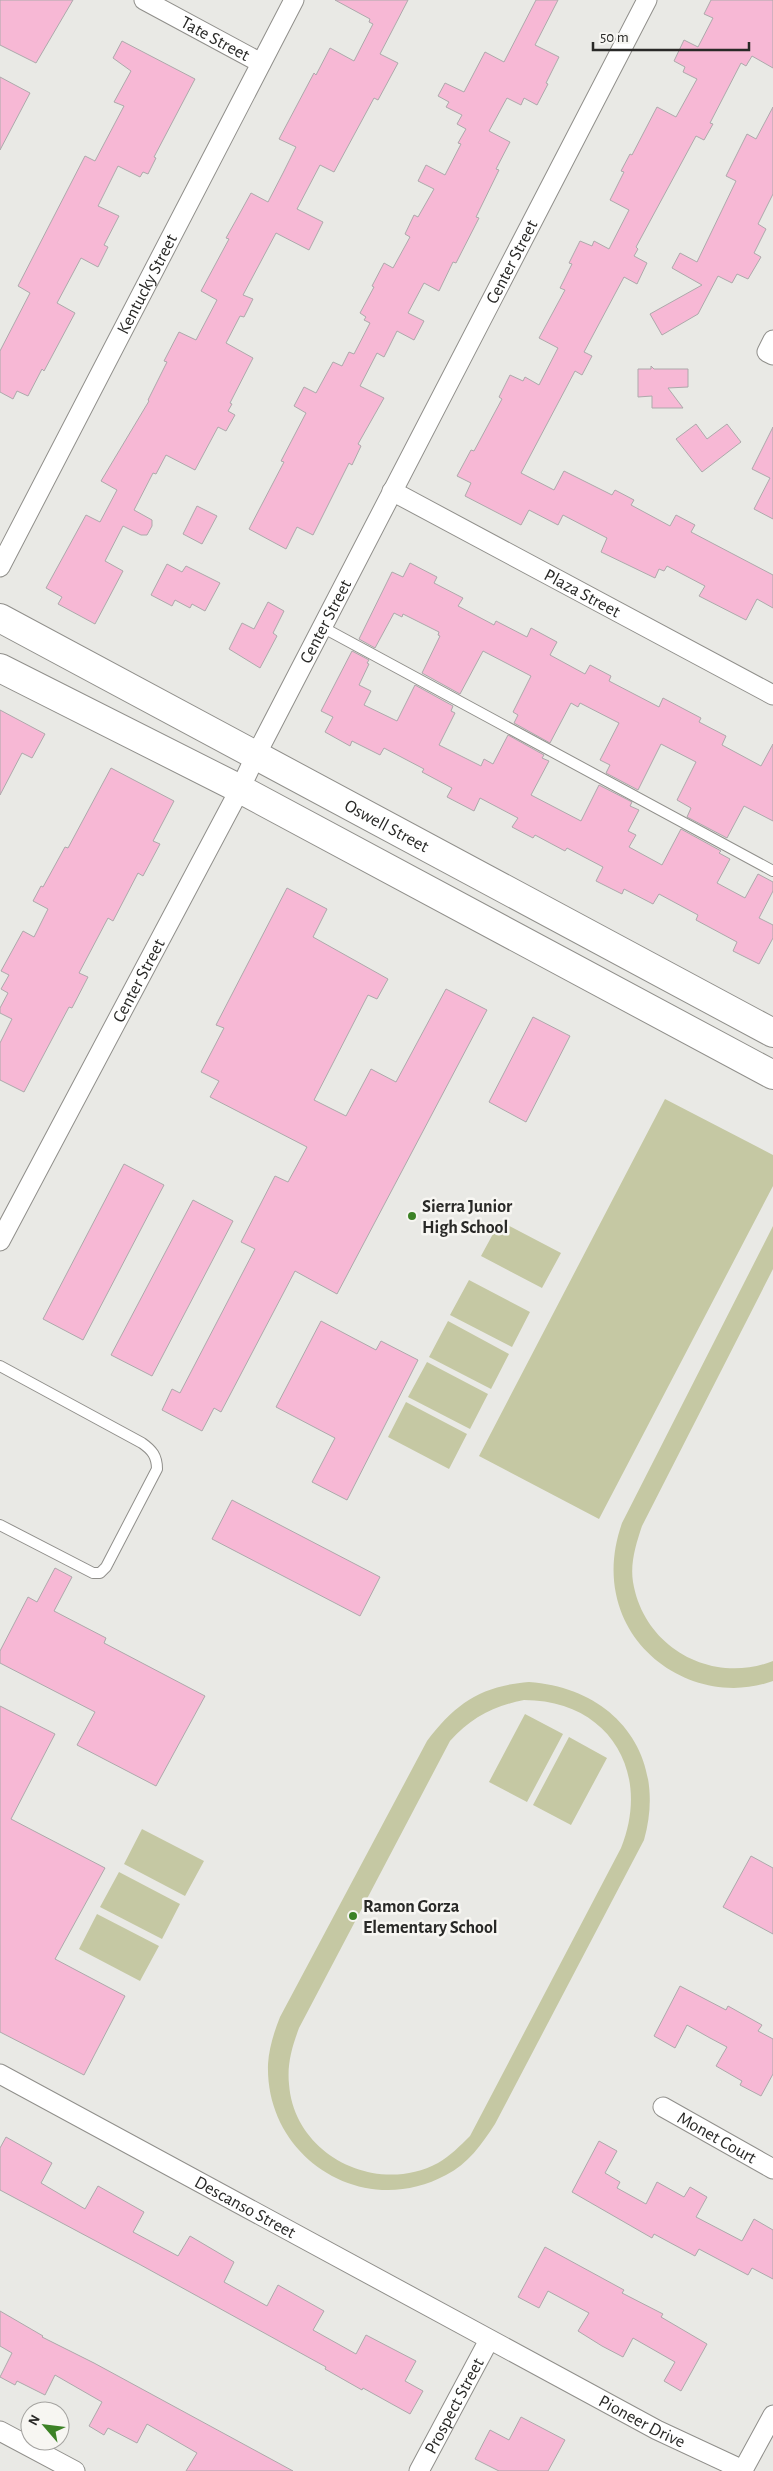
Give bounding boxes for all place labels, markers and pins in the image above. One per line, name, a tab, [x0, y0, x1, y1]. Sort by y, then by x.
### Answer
place label: Sierra Junior High School	[422, 1198, 513, 1237]
marker: Sierra Junior High School	[406, 1210, 418, 1222]
place label: Ramon Gorza Elementary School	[363, 1898, 498, 1937]
marker: Ramon Gorza Elementary School	[347, 1910, 359, 1922]

